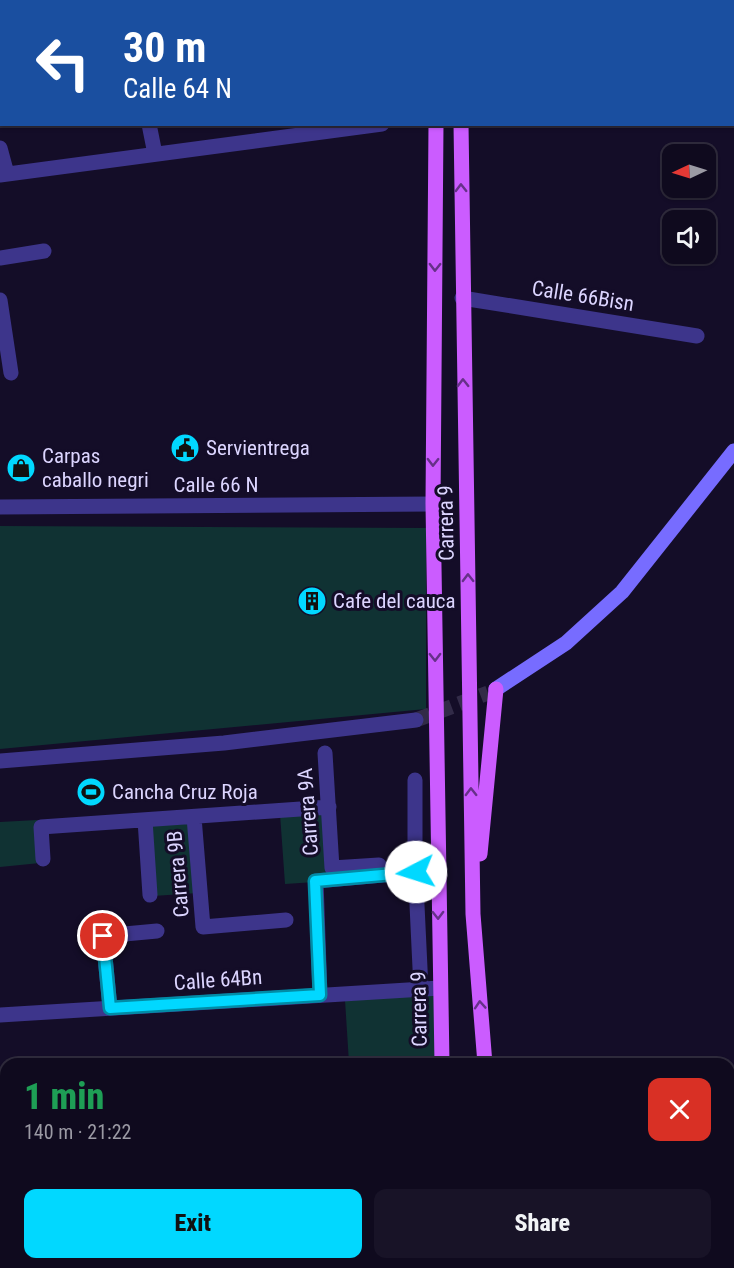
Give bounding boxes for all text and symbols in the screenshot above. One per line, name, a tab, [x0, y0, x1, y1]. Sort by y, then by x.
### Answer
text: 30 m	[123, 23, 206, 72]
icon: left	[24, 24, 102, 102]
text: Calle 64 N	[123, 73, 232, 105]
north arrow	[662, 144, 716, 198]
map controls	[662, 144, 716, 264]
one-way arrow	[455, 183, 467, 192]
button: sound	[662, 210, 716, 264]
one-way arrow	[429, 263, 441, 272]
street label: Calle 66Bisn	[530, 276, 636, 316]
one-way arrow	[457, 378, 470, 387]
public building icon: Servientrega	[169, 432, 201, 464]
place label: Servientrega	[206, 436, 310, 460]
place label: Carpas caballo negri	[42, 444, 149, 492]
shop icon: Carpas caballo negri	[5, 452, 37, 484]
one-way arrow	[427, 458, 439, 467]
street label: Calle 66 N	[174, 473, 258, 497]
street label: Carrera 9	[433, 485, 459, 561]
one-way arrow	[462, 573, 474, 582]
building icon: Cafe del cauca	[296, 585, 328, 617]
place label: Cafe del cauca	[333, 589, 456, 613]
one-way arrow	[428, 653, 441, 662]
street label: Carrera 9A	[293, 767, 323, 857]
sports icon: Cancha Cruz Roja	[75, 776, 107, 808]
place label: Cancha Cruz Roja	[112, 780, 258, 804]
one-way arrow	[465, 788, 477, 797]
street label: Carrera 9B	[162, 830, 194, 918]
position arrow	[384, 840, 448, 904]
pin	[77, 910, 128, 961]
one-way arrow	[432, 911, 444, 920]
icon: arrive	[86, 919, 119, 952]
street label: Calle 64Bn	[173, 965, 263, 995]
street label: Carrera 9	[406, 971, 432, 1047]
one-way arrow	[474, 1001, 487, 1010]
text: 1 min	[24, 1076, 104, 1118]
button: close	[648, 1078, 711, 1141]
text: 140 m · 21:22	[24, 1120, 131, 1144]
button: Exit	[24, 1189, 362, 1258]
button: Share	[374, 1189, 711, 1258]

